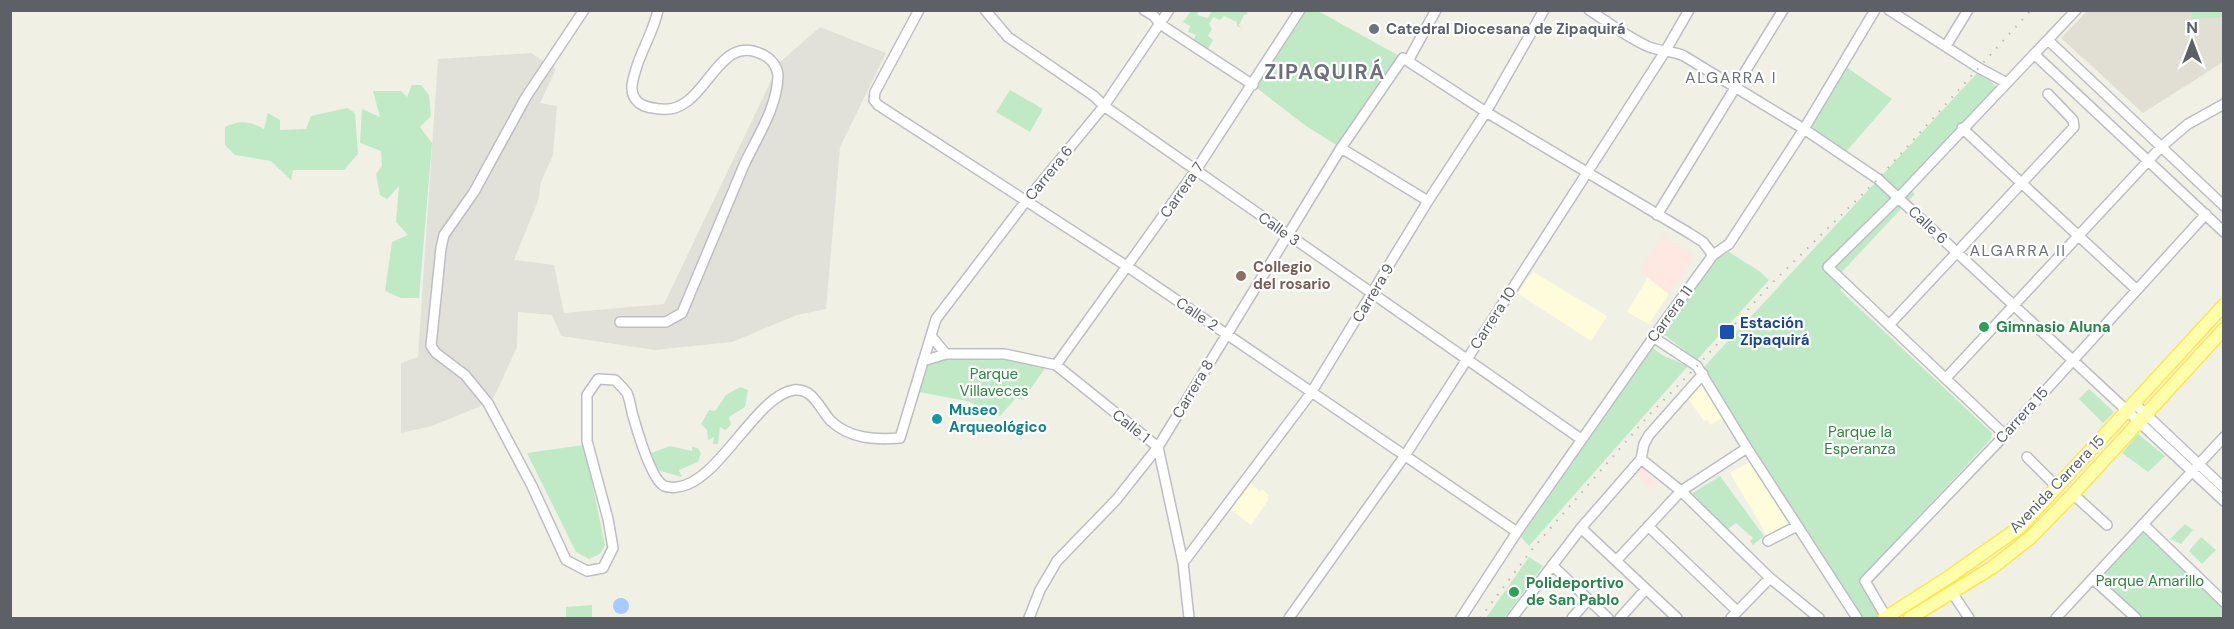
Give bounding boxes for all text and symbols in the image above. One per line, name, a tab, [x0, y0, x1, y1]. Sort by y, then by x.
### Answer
north arrow	[2162, 12, 2222, 72]
text: N	[2186, 17, 2198, 38]
place label: Catedral Diocesana de Zipaquirá	[1386, 19, 1626, 39]
marker: Catedral Diocesana de Zipaquirá	[1367, 22, 1381, 36]
district label: ZIPAQUIRÁ	[1264, 58, 1386, 86]
district label: ALGARRA I	[1685, 67, 1777, 88]
street label: Carrera 6	[1021, 141, 1077, 205]
street label: Carrera 7	[1155, 158, 1209, 222]
street label: Calle 6	[1904, 201, 1952, 249]
street label: Calle 3	[1254, 207, 1304, 251]
district label: ALGARRA II	[1969, 240, 2067, 261]
place label: Collegio del rosario	[1253, 257, 1331, 294]
street label: Carrera 9	[1348, 260, 1398, 326]
marker: Collegio del rosario	[1234, 269, 1248, 283]
street label: Carrera 11	[1643, 282, 1697, 346]
street label: Carrera 10	[1465, 283, 1521, 353]
street label: Calle 2	[1172, 293, 1222, 335]
place label: Estación Zipaquirá	[1740, 313, 1809, 350]
place label: Gimnasio Aluna	[1996, 317, 2111, 337]
marker: Gimnasio Aluna	[1977, 320, 1991, 334]
marker: Estación Zipaquirá	[1718, 323, 1736, 341]
street label: Carrera 8	[1168, 356, 1218, 422]
park label: Parque Villaveces	[960, 364, 1028, 401]
street label: Carrera 15	[1991, 382, 2053, 448]
place label: Museo Arqueológico	[949, 400, 1047, 437]
street label: Calle 1	[1108, 405, 1154, 447]
marker: Museo Arqueológico	[930, 412, 944, 426]
park label: Parque la Esperanza	[1824, 422, 1896, 459]
street label: Avenida Carrera 15	[2005, 431, 2109, 537]
park label: Parque Amarillo	[2096, 571, 2204, 591]
place label: Polideportivo de San Pablo	[1526, 573, 1624, 610]
marker: Polideportivo de San Pablo	[1507, 585, 1521, 599]

